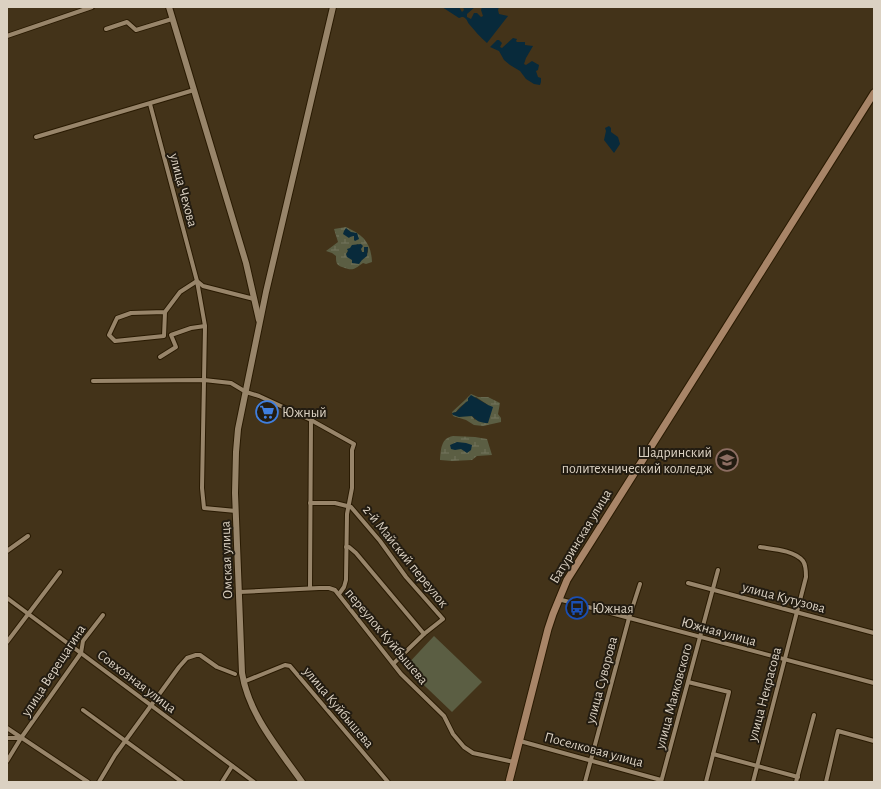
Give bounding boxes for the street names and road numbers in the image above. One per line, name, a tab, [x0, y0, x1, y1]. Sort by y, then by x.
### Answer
street label: улица Чехова	[166, 151, 200, 229]
street label: Батуринская улица	[547, 487, 615, 586]
street label: 2-й Майский переулок	[360, 503, 451, 611]
street label: Омская улица	[219, 520, 235, 599]
street label: улица Кутузова	[740, 580, 827, 616]
street label: переулок Куйбышева	[342, 586, 431, 688]
street label: Южная улица	[680, 615, 758, 649]
street label: улица Верещагина	[19, 622, 89, 720]
street label: улица Суворова	[583, 635, 620, 726]
street label: улица Маяковского	[653, 642, 695, 752]
street label: улица Некрасова	[745, 645, 784, 744]
street label: Совхозная улица	[94, 648, 179, 716]
street label: улица Куйбышева	[300, 664, 377, 751]
street label: Поселковая улица	[543, 730, 645, 770]

